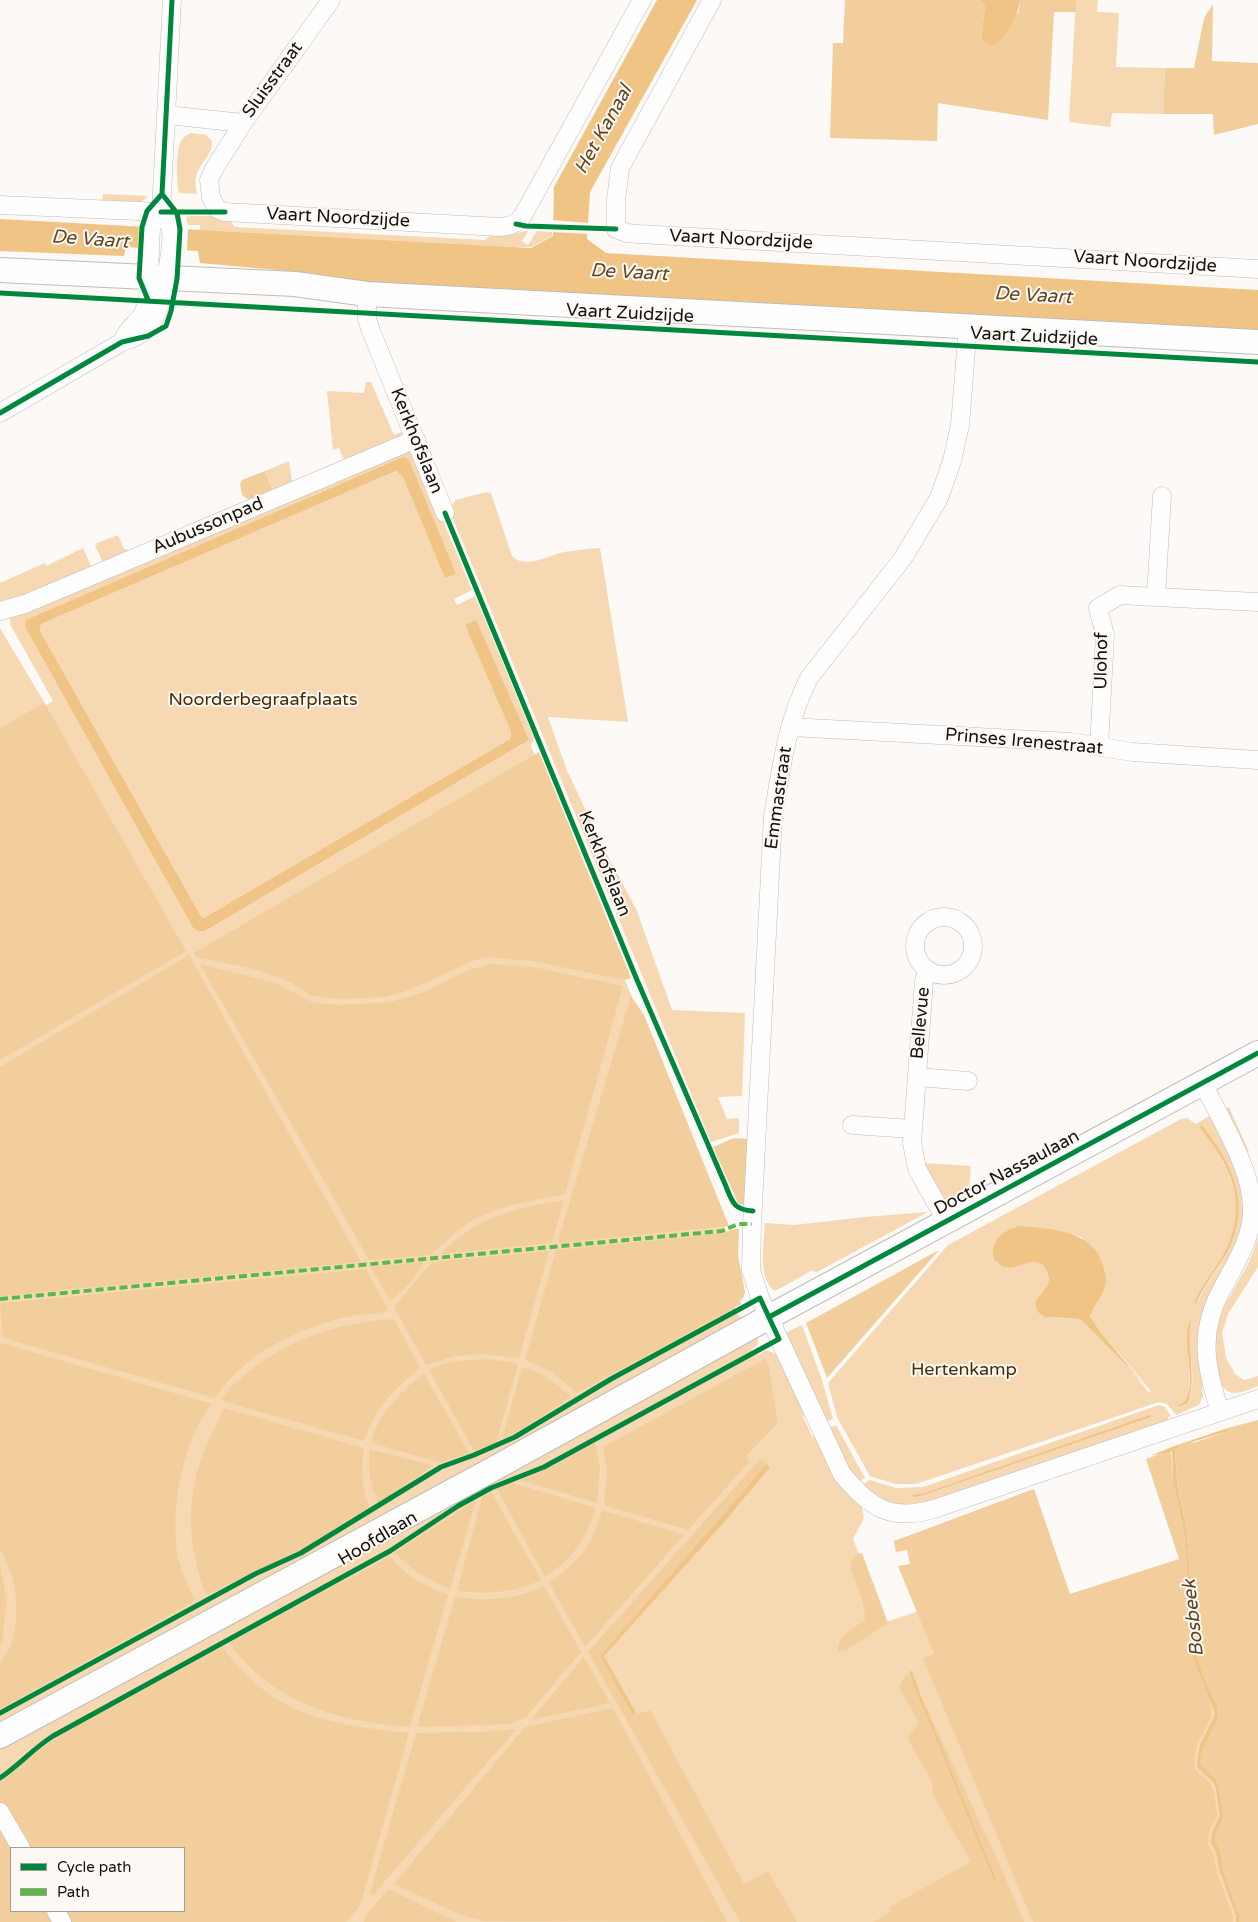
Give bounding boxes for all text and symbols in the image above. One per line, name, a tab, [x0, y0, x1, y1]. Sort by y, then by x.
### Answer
street label: Sluisstraat	[238, 38, 308, 122]
water label: Het Kanaal	[570, 82, 638, 178]
street label: Vaart Noordzijde	[266, 203, 410, 233]
street label: Vaart Noordzijde	[669, 225, 813, 255]
water label: De Vaart	[50, 226, 130, 254]
street label: Vaart Noordzijde	[1073, 246, 1217, 278]
water label: De Vaart	[590, 260, 668, 286]
water label: De Vaart	[994, 283, 1072, 309]
street label: Vaart Zuidzijde	[566, 300, 694, 328]
street label: Vaart Zuidzijde	[970, 323, 1098, 351]
street label: Kerkhofslaan	[385, 385, 447, 497]
street label: Aubussonpad	[149, 493, 267, 559]
street label: Ulohof	[1091, 632, 1113, 690]
park label: Noorderbegraafplaats	[168, 689, 358, 711]
street label: Prinses Irenestraat	[944, 724, 1104, 760]
street label: Emmastraat	[761, 745, 797, 851]
street label: Kerkhofslaan	[573, 808, 635, 920]
street label: Bellevue	[907, 986, 935, 1060]
street label: Doctor Nassaulaan	[931, 1126, 1083, 1220]
park label: Hertenkamp	[911, 1359, 1017, 1381]
street label: Hoofdlaan	[334, 1507, 422, 1571]
water label: Bosbeek	[1179, 1578, 1209, 1658]
legend	[10, 1847, 185, 1912]
text: Cycle path	[57, 1858, 131, 1876]
text: Path	[57, 1883, 90, 1901]

